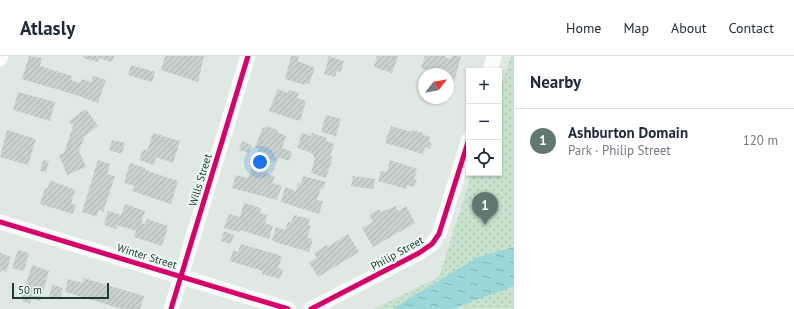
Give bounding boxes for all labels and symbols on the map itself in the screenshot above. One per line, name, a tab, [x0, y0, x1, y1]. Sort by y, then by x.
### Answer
north arrow	[418, 68, 454, 104]
street label: Wills Street	[185, 152, 215, 208]
your location	[250, 152, 270, 172]
pin: 1	[472, 192, 498, 225]
street label: Philip Street	[368, 233, 426, 273]
street label: Winter Street	[115, 240, 179, 272]
scale bar	[12, 281, 109, 300]

